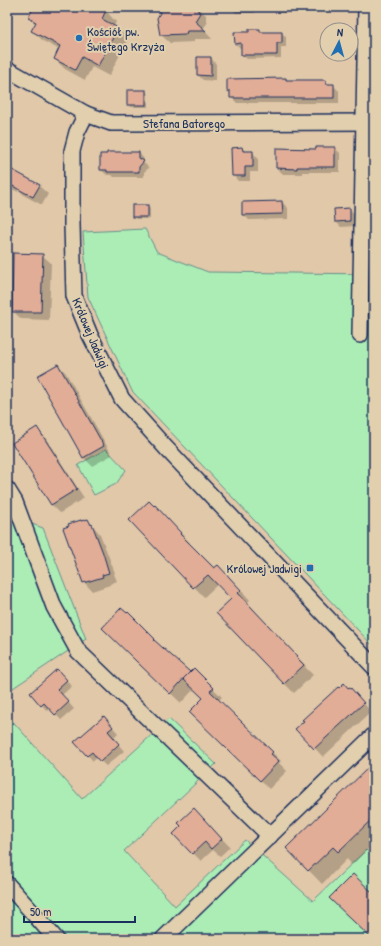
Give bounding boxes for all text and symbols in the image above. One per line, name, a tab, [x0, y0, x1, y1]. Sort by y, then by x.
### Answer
place label: Kościół pw. Świętego Krzyża	[87, 22, 164, 55]
north arrow	[319, 22, 359, 62]
text: N	[336, 25, 344, 39]
marker: Kościół pw. Świętego Krzyża	[74, 33, 84, 43]
street label: Stefana Batorego	[143, 114, 225, 132]
street label: Królowej Jadwigi	[68, 295, 114, 371]
place label: Królowej Jadwigi	[226, 559, 302, 577]
marker: Królowej Jadwigi	[305, 563, 315, 573]
scale bar	[24, 898, 135, 924]
text: 50 m	[30, 903, 51, 920]

